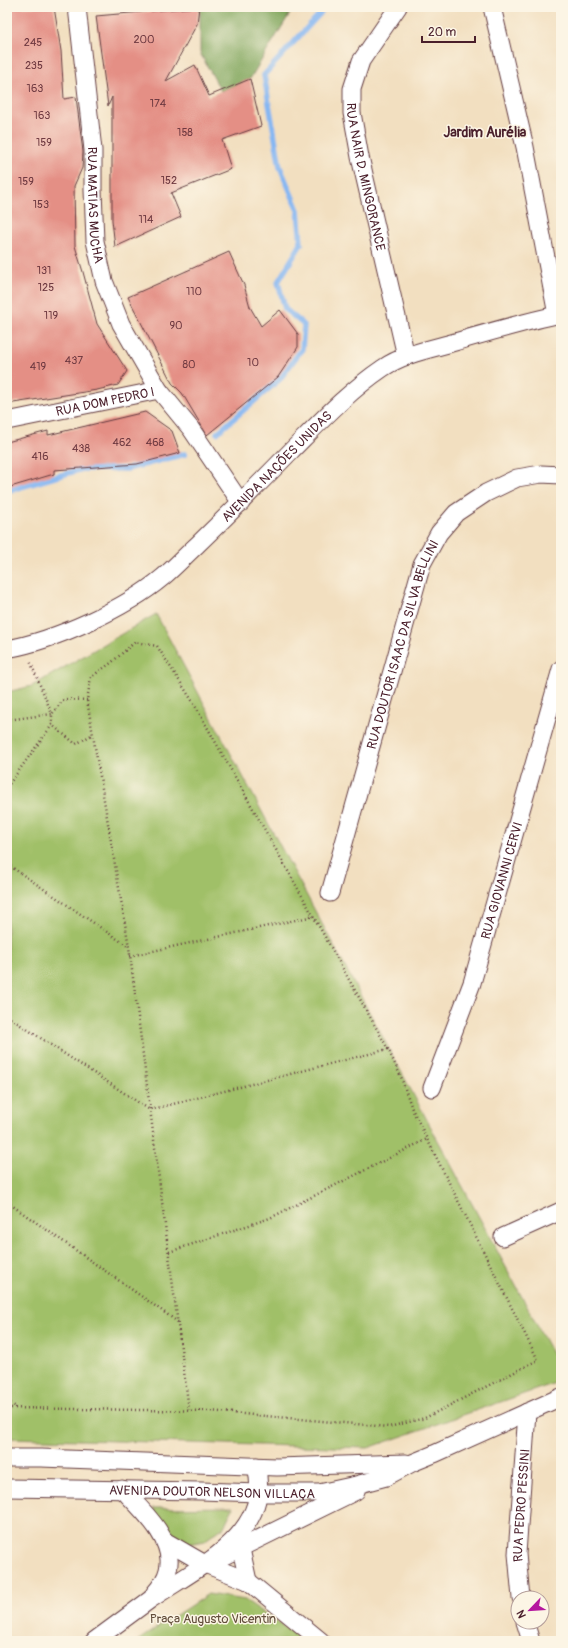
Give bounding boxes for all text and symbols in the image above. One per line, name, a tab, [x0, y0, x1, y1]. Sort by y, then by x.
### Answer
scale bar	[422, 18, 475, 44]
text: 20 m	[428, 25, 457, 40]
house number: 200	[133, 33, 155, 46]
house number: 245	[24, 36, 42, 49]
house number: 235	[25, 59, 43, 72]
house number: 163	[27, 82, 43, 95]
house number: 174	[150, 97, 167, 110]
street label: RUA NAIR D. MINGORANCE	[343, 103, 388, 253]
house number: 163	[34, 109, 50, 122]
district label: Jardim Aurélia	[444, 124, 527, 141]
house number: 158	[177, 126, 193, 139]
house number: 159	[36, 136, 52, 149]
street label: RUA MATIAS MUCHA	[84, 147, 107, 265]
house number: 152	[161, 174, 177, 187]
house number: 159	[18, 175, 34, 188]
house number: 153	[33, 198, 49, 211]
house number: 114	[139, 213, 154, 226]
house number: 131	[37, 264, 51, 277]
house number: 125	[38, 281, 54, 294]
house number: 110	[186, 285, 202, 298]
house number: 119	[44, 309, 58, 322]
house number: 90	[169, 319, 183, 332]
house number: 437	[65, 354, 83, 367]
house number: 10	[247, 356, 259, 369]
house number: 80	[182, 358, 196, 371]
house number: 419	[30, 360, 47, 373]
street label: RUA DOM PEDRO I	[54, 384, 156, 420]
street label: AVENIDA NAÇÕES UNIDAS	[219, 408, 336, 526]
house number: 462	[113, 436, 131, 449]
house number: 468	[146, 436, 165, 449]
house number: 438	[72, 442, 90, 455]
house number: 416	[31, 450, 49, 463]
street label: RUA DOUTOR ISAAC DA SILVA BELLINI	[364, 537, 443, 751]
street label: RUA GIOVANNI CERVI	[478, 820, 526, 941]
street label: RUA PEDRO PESSINI	[510, 1448, 533, 1562]
street label: AVENIDA DOUTOR NELSON VILLAÇA	[109, 1483, 315, 1502]
north arrow	[510, 1590, 550, 1630]
text: N	[514, 1607, 529, 1620]
park label: Praça Augusto Vicentin	[150, 1611, 276, 1627]

